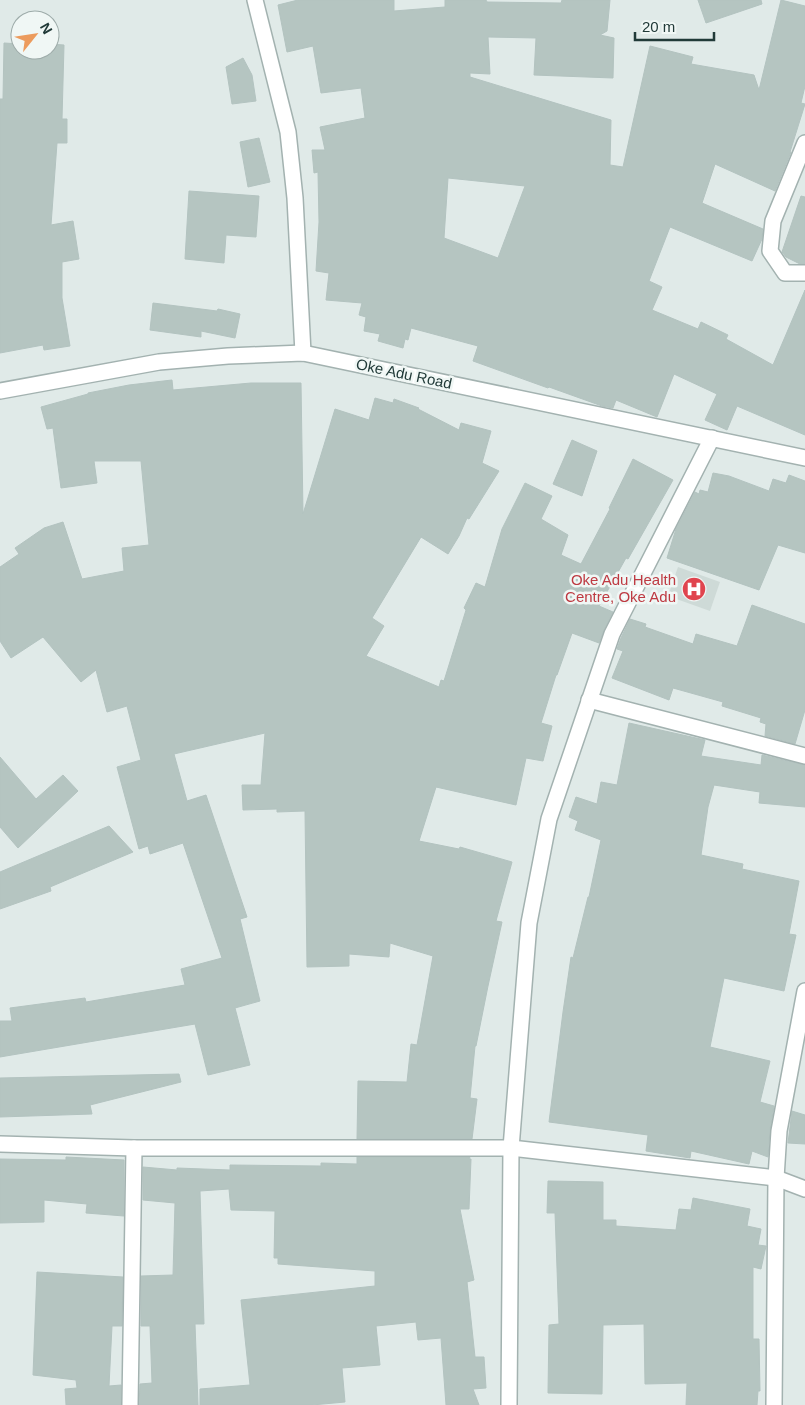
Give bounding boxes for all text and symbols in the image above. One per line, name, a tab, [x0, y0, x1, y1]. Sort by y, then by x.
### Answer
north arrow	[10, 10, 60, 60]
scale bar	[635, 10, 714, 42]
text: 20 m	[642, 18, 675, 35]
text: N	[37, 20, 56, 37]
street label: Oke Adu Road	[355, 355, 454, 392]
place label: Oke Adu Health Centre, Oke Adu	[565, 571, 676, 605]
hospital icon: Oke Adu Health Centre, Oke Adu	[681, 576, 707, 602]

